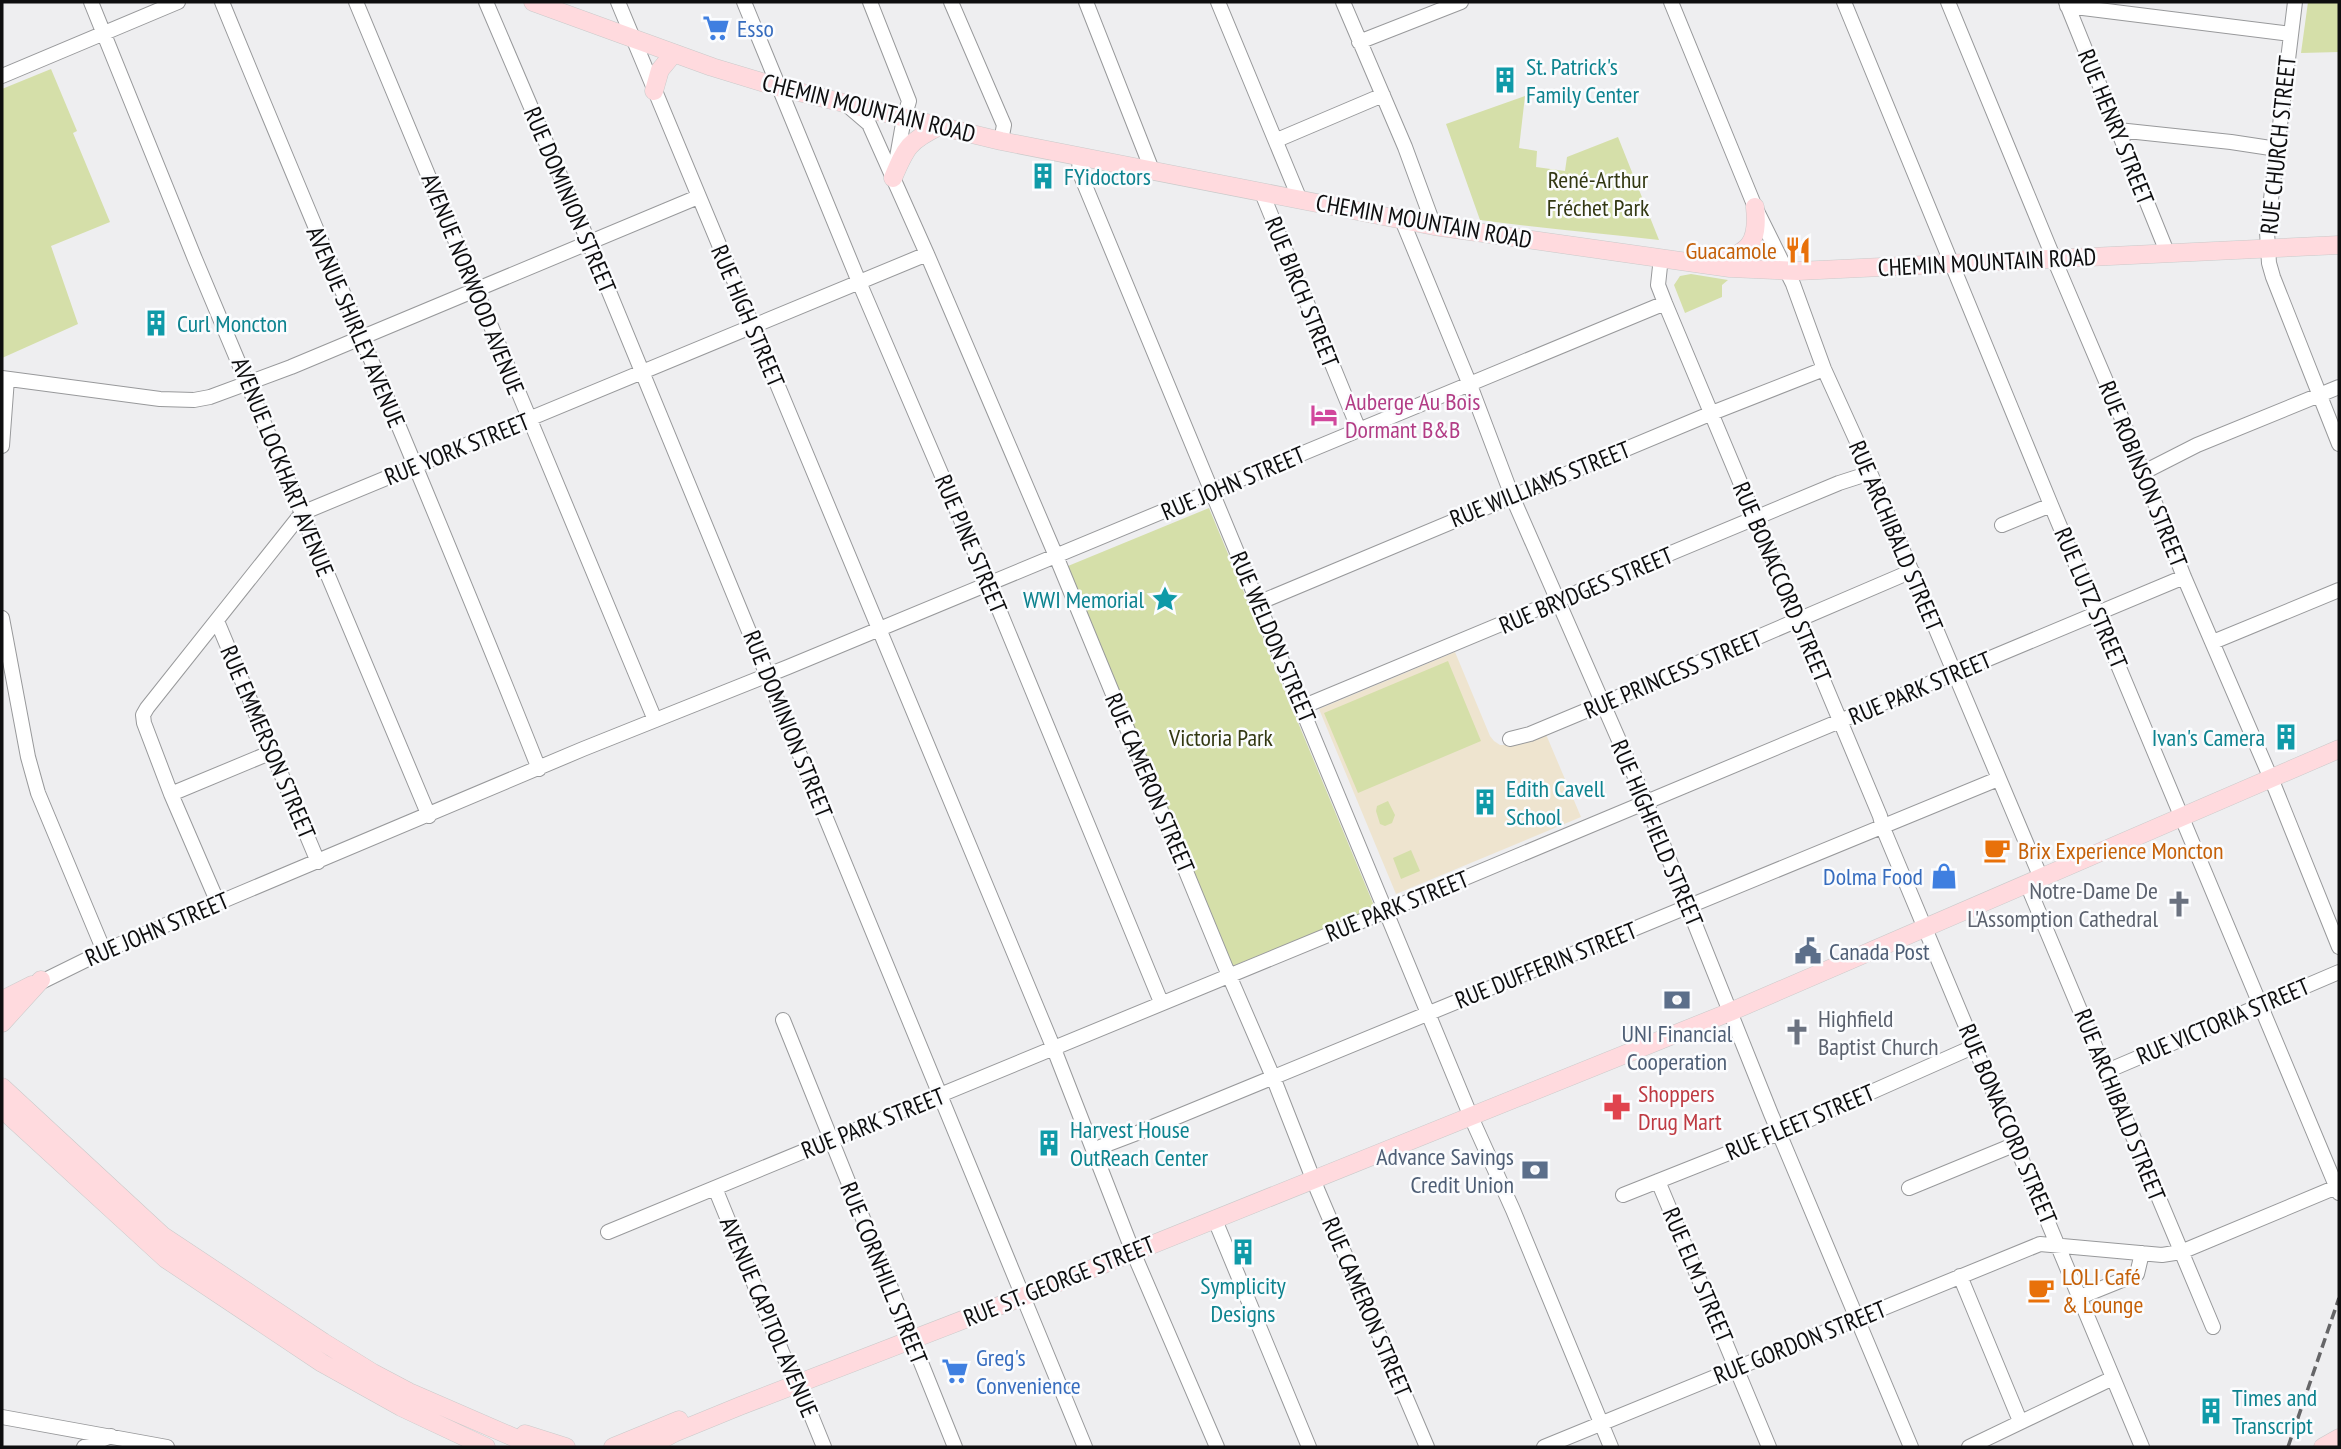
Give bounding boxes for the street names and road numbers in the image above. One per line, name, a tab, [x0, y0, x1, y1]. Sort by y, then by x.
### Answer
street label: RUE HENRY STREET	[2071, 45, 2161, 210]
street label: RUE CHURCH STREET	[2253, 54, 2303, 236]
street label: CHEMIN MOUNTAIN ROAD	[759, 67, 979, 149]
street label: RUE DOMINION STREET	[517, 102, 623, 298]
street label: AVENUE NORWOOD AVENUE	[414, 169, 532, 399]
street label: CHEMIN MOUNTAIN ROAD	[1314, 187, 1534, 255]
street label: RUE BIRCH STREET	[1258, 212, 1346, 372]
street label: AVENUE SHIRLEY AVENUE	[300, 222, 412, 432]
street label: RUE HIGH STREET	[704, 240, 792, 392]
street label: CHEMIN MOUNTAIN ROAD	[1877, 241, 2097, 283]
street label: AVENUE LOCKHART AVENUE	[225, 353, 341, 581]
street label: RUE ROBINSON STREET	[2091, 376, 2195, 572]
street label: RUE YORK STREET	[380, 406, 534, 492]
street label: RUE WILLIAMS STREET	[1445, 434, 1635, 534]
street label: RUE ARCHIBALD STREET	[1842, 436, 1950, 636]
street label: RUE JOHN STREET	[1156, 439, 1310, 527]
street label: RUE PINE STREET	[928, 470, 1014, 618]
street label: RUE BONACCORD STREET	[1726, 477, 1838, 687]
street label: RUE LUTZ STREET	[2047, 523, 2135, 674]
street label: RUE BRYDGES STREET	[1494, 539, 1678, 641]
street label: RUE WELDON STREET	[1223, 547, 1323, 728]
street label: RUE PRINCESS STREET	[1579, 622, 1767, 726]
street label: RUE DOMINION STREET	[736, 626, 840, 823]
street label: RUE EMMERSON STREET	[213, 640, 323, 844]
street label: RUE PARK STREET	[1844, 644, 1996, 732]
street label: RUE CAMERON STREET	[1098, 688, 1202, 878]
street label: RUE HIGHFIELD STREET	[1604, 735, 1710, 931]
street label: RUE PARK STREET	[1321, 863, 1474, 949]
street label: RUE JOHN STREET	[80, 885, 234, 973]
street label: RUE DUFFERIN STREET	[1450, 914, 1642, 1016]
street label: RUE VICTORIA STREET	[2132, 970, 2315, 1072]
street label: RUE ARCHIBALD STREET	[2067, 1004, 2173, 1206]
street label: RUE BONACCORD STREET	[1952, 1019, 2064, 1229]
street label: RUE FLEET STREET	[1721, 1077, 1879, 1167]
street label: RUE PARK STREET	[797, 1080, 950, 1166]
street label: RUE CORNHILL STREET	[833, 1177, 935, 1369]
street label: RUE ELM STREET	[1656, 1203, 1740, 1348]
street label: AVENUE CAPITOL AVENUE	[713, 1212, 825, 1422]
street label: RUE CAMERON STREET	[1315, 1212, 1419, 1402]
street label: RUE ST. GEORGE STREET	[959, 1228, 1159, 1333]
street label: RUE GORDON STREET	[1709, 1293, 1891, 1391]

